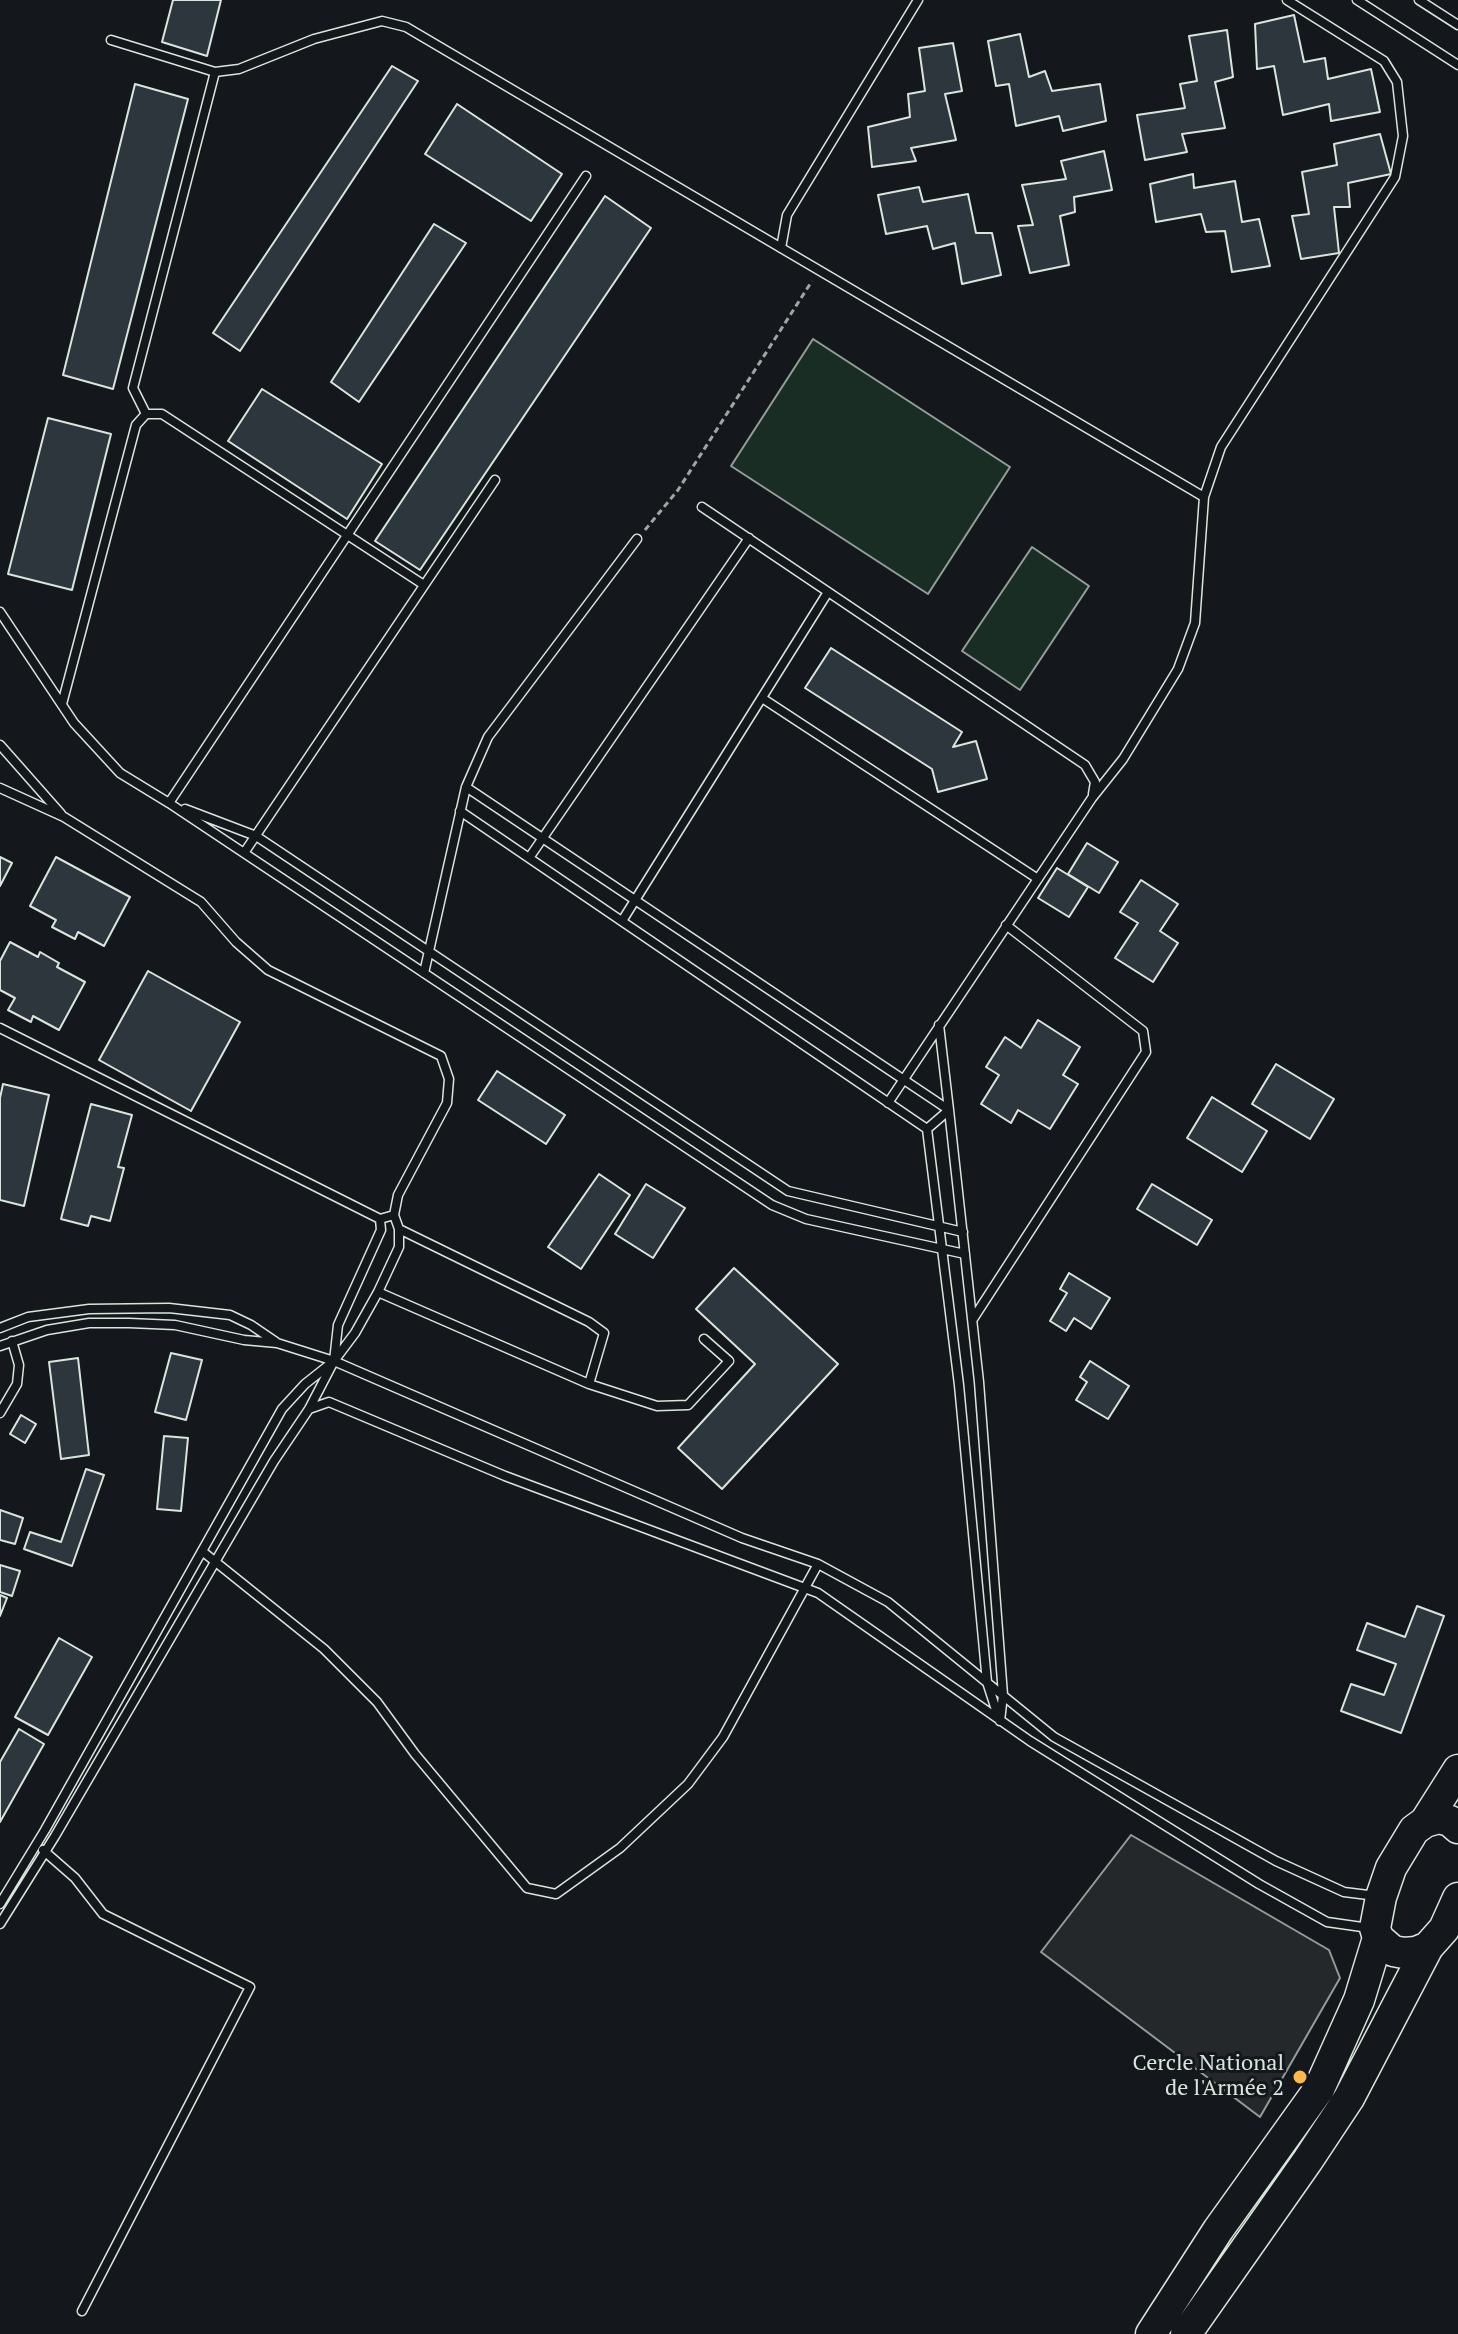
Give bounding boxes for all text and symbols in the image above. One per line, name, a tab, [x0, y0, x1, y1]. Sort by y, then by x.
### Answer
place label: Cercle National de l'Armée 2	[1133, 2051, 1284, 2102]
marker: Cercle National de l'Armée 2	[1291, 2068, 1309, 2086]

